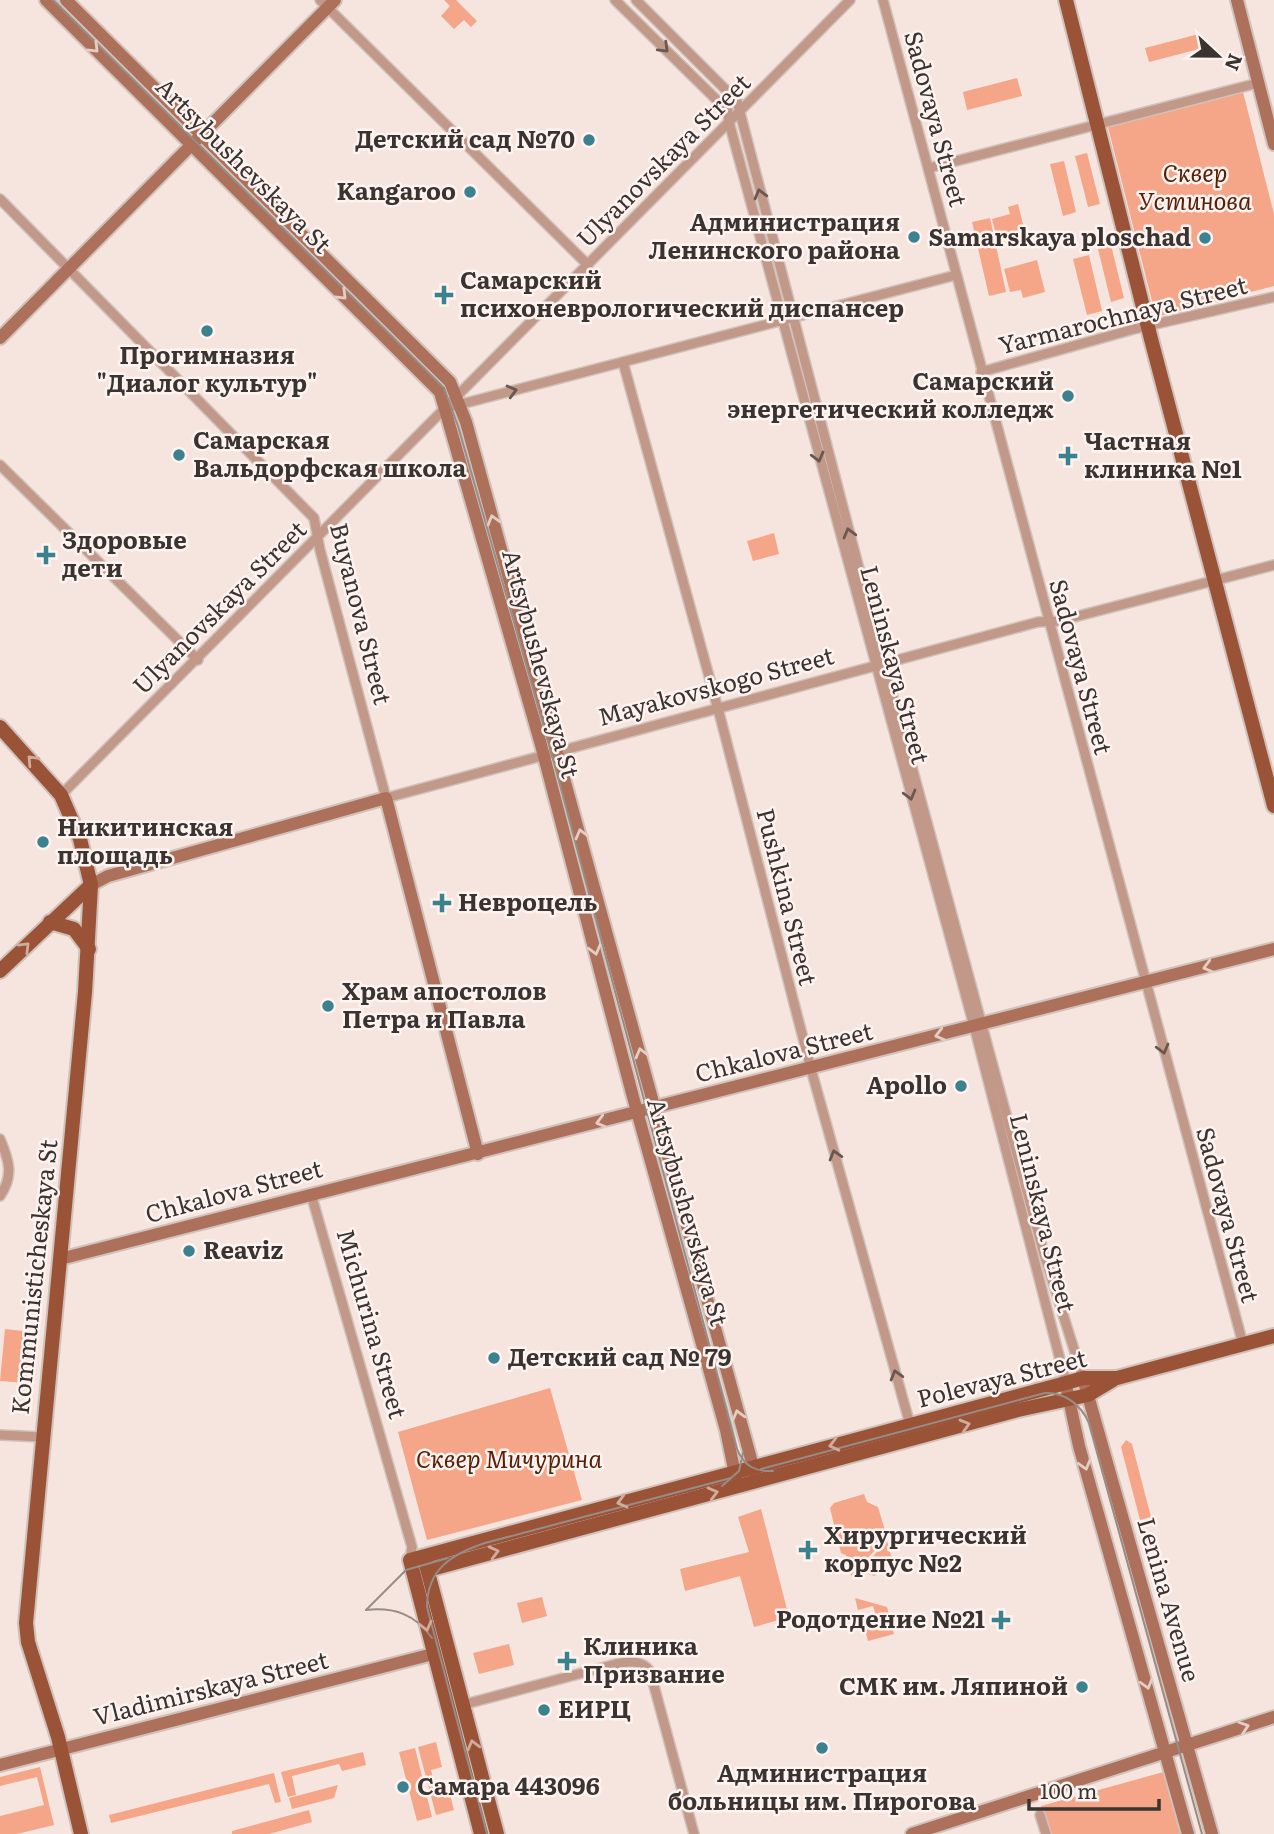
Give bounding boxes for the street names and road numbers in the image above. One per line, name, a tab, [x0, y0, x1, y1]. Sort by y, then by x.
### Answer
street label: Sadovaya Street	[897, 27, 978, 210]
street label: Ulyanovskaya Street	[568, 64, 757, 254]
street label: Artsybushevskaya St	[149, 69, 341, 260]
street label: Yarmarochnaya Street	[995, 266, 1251, 361]
street label: Ulyanovskaya Street	[124, 511, 313, 701]
street label: Buyanova Street	[323, 519, 402, 708]
street label: Artsybushevskaya St	[495, 545, 590, 782]
street label: Leninskaya Street	[853, 561, 940, 768]
street label: Sadovaya Street	[1042, 575, 1123, 758]
street label: Mayakovskogo Street	[593, 636, 838, 733]
street label: Pushkina Street	[750, 804, 827, 989]
street label: Chkalova Street	[691, 1012, 876, 1090]
street label: Artsybushevskaya St	[640, 1093, 739, 1330]
street label: Leninskaya Street	[1003, 1109, 1086, 1316]
street label: Sadovaya Street	[1189, 1123, 1270, 1306]
street label: Kommunisticheskaya St	[1, 1137, 64, 1416]
street label: Chkalova Street	[141, 1149, 326, 1230]
street label: Michurina Street	[330, 1224, 417, 1423]
street label: Polevaya Street	[913, 1339, 1090, 1415]
street label: Lenina Avenue	[1130, 1513, 1211, 1685]
street label: Vladimirskaya Street	[89, 1640, 332, 1733]

